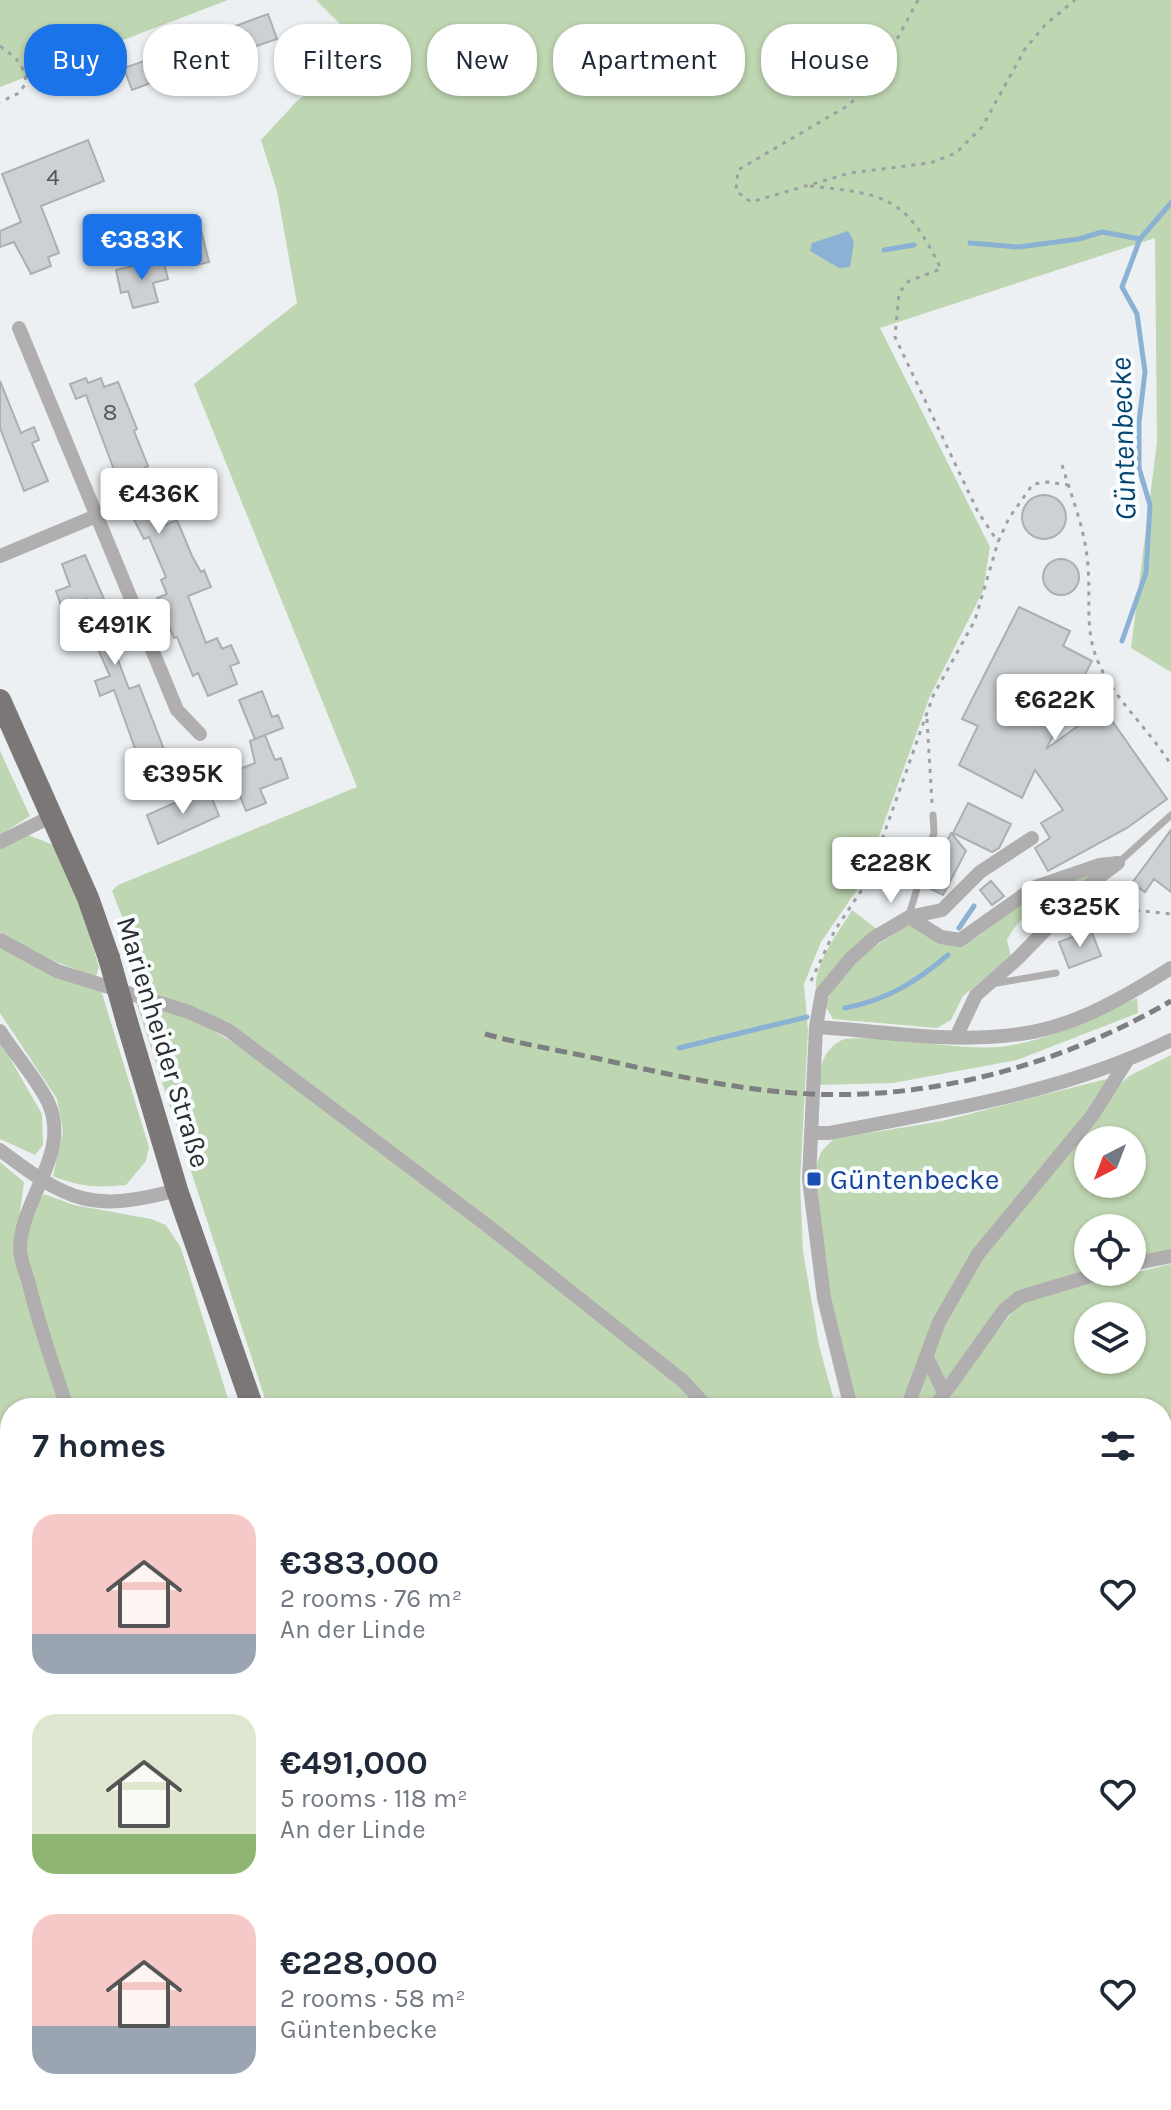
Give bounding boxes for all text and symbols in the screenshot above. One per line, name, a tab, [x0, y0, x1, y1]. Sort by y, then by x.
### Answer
chip: Buy	[24, 24, 127, 96]
chip: Rent	[143, 24, 258, 96]
chip: Filters	[274, 24, 411, 96]
chip: New	[427, 24, 537, 96]
chip: Apartment	[553, 24, 745, 96]
chip: House	[761, 24, 897, 96]
house number: 4	[46, 163, 60, 191]
pin: €383K	[86, 214, 198, 282]
text: €383K	[101, 224, 183, 255]
water label: Güntenbecke	[1102, 357, 1144, 521]
house number: 8	[103, 398, 117, 426]
pin: €436K	[103, 468, 215, 536]
text: €436K	[119, 478, 199, 509]
pin: €491K	[59, 599, 171, 667]
text: €491K	[78, 609, 152, 640]
pin: €622K	[999, 674, 1111, 742]
text: €622K	[1015, 684, 1095, 715]
pin: €395K	[127, 748, 239, 816]
text: €395K	[143, 758, 223, 789]
pin: €228K	[835, 837, 947, 905]
text: €228K	[850, 847, 932, 878]
pin: €325K	[1024, 881, 1136, 949]
text: €325K	[1040, 891, 1120, 922]
street label: Marienheider Straße	[110, 913, 217, 1172]
north arrow	[1074, 1126, 1146, 1198]
map controls	[1074, 1126, 1146, 1374]
place label: Güntenbecke	[830, 1163, 999, 1196]
marker: Güntenbecke	[805, 1170, 823, 1188]
button: locate	[1074, 1214, 1146, 1286]
button: layers	[1074, 1302, 1146, 1374]
icon: filters	[1096, 1424, 1140, 1468]
text: 7 homes	[32, 1426, 166, 1466]
text: €383,000	[280, 1543, 439, 1583]
icon: home	[96, 1546, 192, 1642]
icon: heart	[1096, 1572, 1140, 1616]
text: 2 rooms · 76 m²	[280, 1583, 462, 1614]
text: An der Linde	[280, 1614, 425, 1645]
text: €491,000	[280, 1743, 428, 1783]
icon: home	[96, 1746, 192, 1842]
icon: heart	[1096, 1772, 1140, 1816]
text: 5 rooms · 118 m²	[280, 1783, 468, 1814]
text: An der Linde	[280, 1814, 425, 1845]
text: €228,000	[280, 1943, 438, 1983]
icon: home	[96, 1946, 192, 2042]
icon: heart	[1096, 1972, 1140, 2016]
text: 2 rooms · 58 m²	[280, 1983, 466, 2014]
text: Güntenbecke	[280, 2014, 437, 2045]

